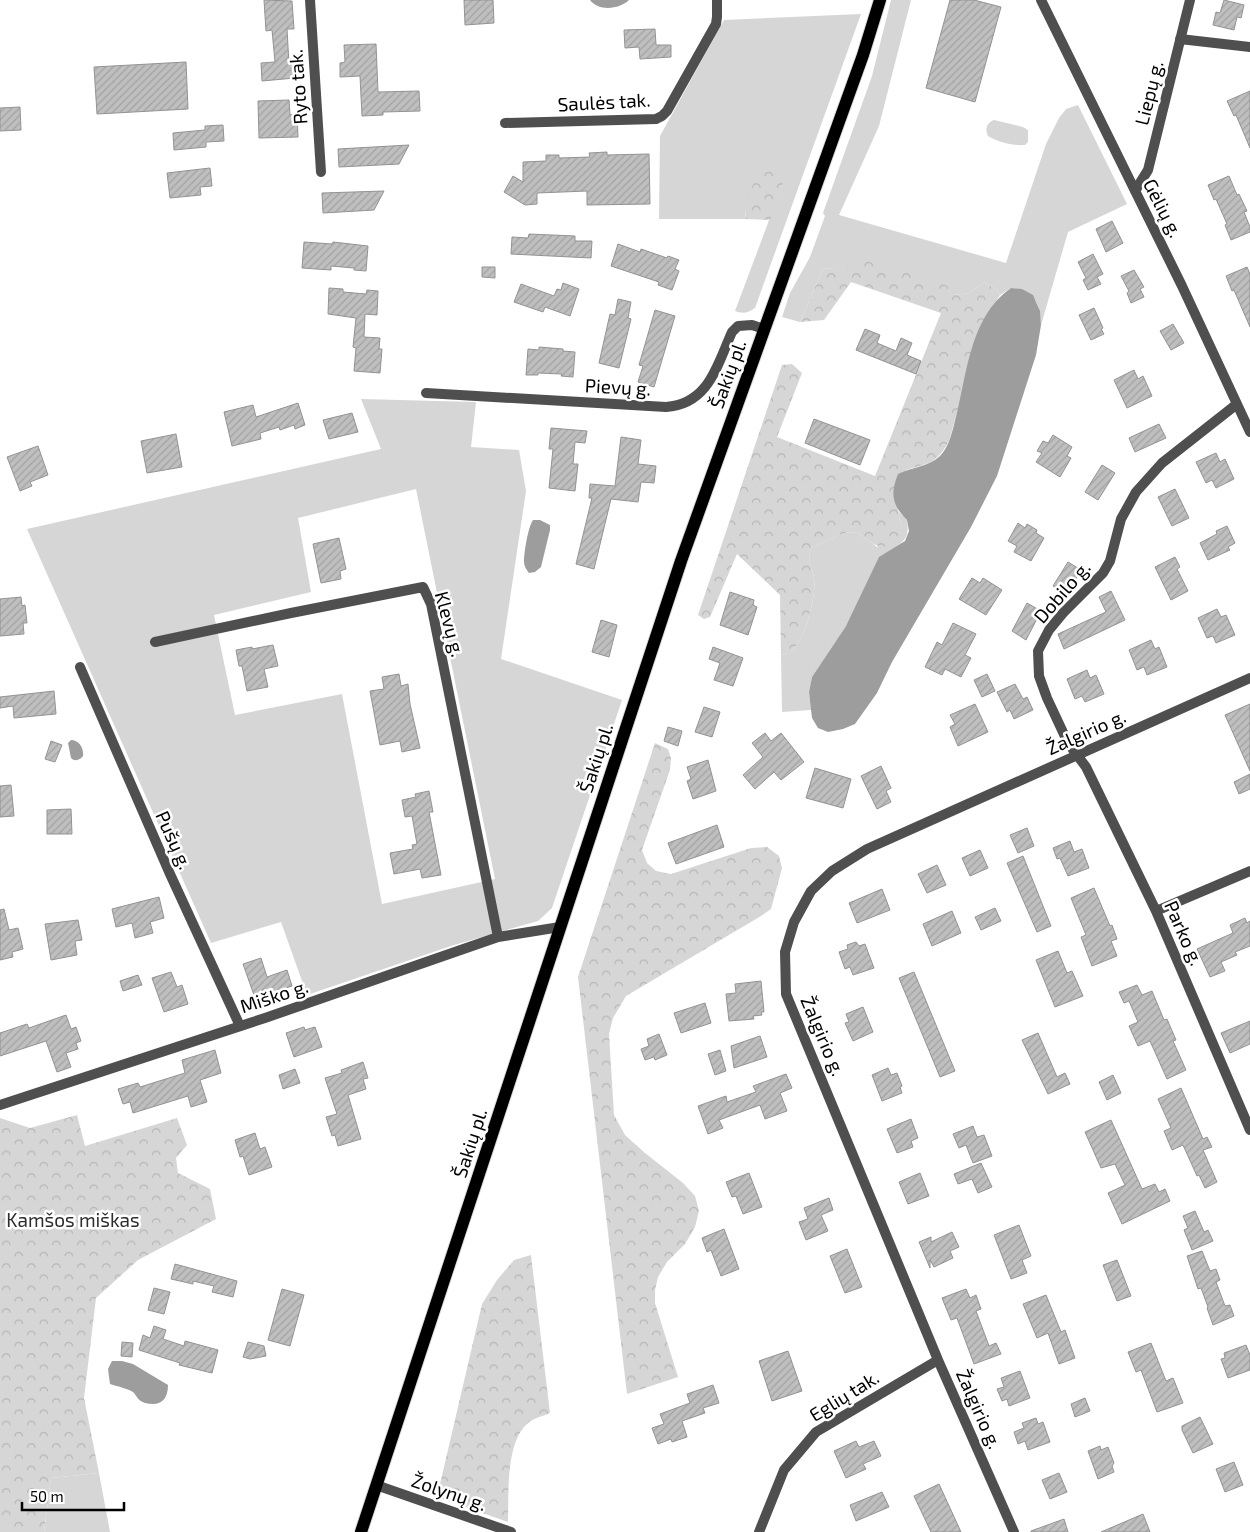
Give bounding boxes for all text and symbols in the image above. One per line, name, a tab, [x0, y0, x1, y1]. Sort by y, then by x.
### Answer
street label: Ryto tak.	[283, 49, 312, 125]
street label: Liepų g.	[1129, 58, 1168, 128]
street label: Saulės tak.	[557, 88, 651, 115]
street label: Gėlių g.	[1139, 175, 1188, 241]
street label: Šakių pl.	[704, 336, 751, 411]
street label: Pievų g.	[584, 373, 652, 400]
street label: Dobilo g.	[1028, 556, 1095, 627]
street label: Klevų g.	[431, 588, 470, 659]
street label: Žalgirio g.	[1043, 704, 1129, 759]
street label: Šakių pl.	[574, 720, 618, 795]
street label: Pušų g.	[151, 807, 198, 873]
street label: Parko g.	[1160, 897, 1209, 969]
street label: Miško g.	[237, 974, 311, 1017]
street label: Žalgirio g.	[796, 992, 851, 1079]
street label: Šakių pl.	[448, 1105, 492, 1180]
park label: Kamšos miškas	[6, 1208, 140, 1231]
street label: Eglių tak.	[805, 1365, 883, 1426]
street label: Žalgirio g.	[952, 1366, 1007, 1452]
street label: Žolynų g.	[409, 1468, 490, 1515]
scale bar	[22, 1480, 125, 1512]
text: 50 m	[30, 1487, 64, 1505]

